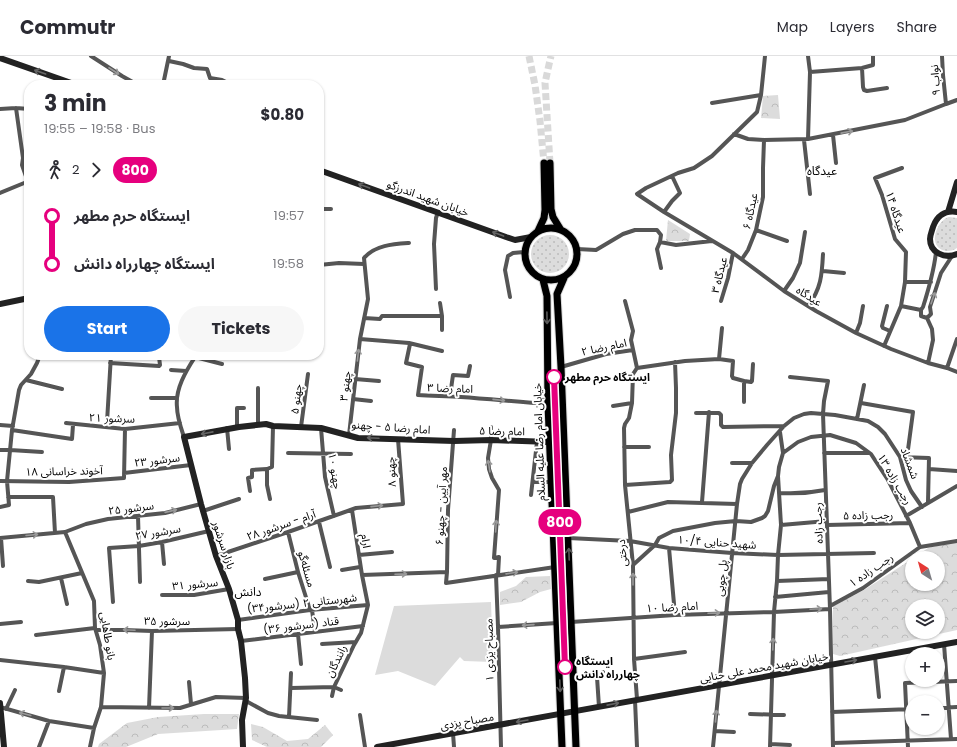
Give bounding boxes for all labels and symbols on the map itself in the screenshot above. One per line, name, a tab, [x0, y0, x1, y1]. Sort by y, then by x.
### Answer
street label: نواب ۹	[926, 64, 944, 96]
one-way arrow	[108, 67, 119, 75]
one-way arrow	[34, 68, 47, 75]
one-way arrow	[840, 128, 853, 136]
district label: عیدگاه	[807, 162, 837, 179]
street label: خیابان شهید اندرزگو	[385, 176, 472, 220]
one-way arrow	[358, 182, 371, 189]
street label: عیدگاه ۱۴	[882, 189, 910, 235]
street label: عیدگاه ۶	[738, 191, 762, 231]
one-way arrow	[492, 230, 505, 237]
street label: عیدگاه ۳	[707, 255, 731, 295]
street label: عیدگاه	[793, 282, 825, 310]
one-way arrow	[930, 291, 937, 304]
one-way arrow	[543, 311, 551, 324]
street label: امام رضا ۲	[580, 334, 628, 360]
one-way arrow	[354, 349, 362, 362]
street label: چهنو ۳	[335, 369, 355, 402]
marker: ایستگاه حرم مطهر	[546, 369, 562, 385]
place label: ایستگاه حرم مطهر	[564, 369, 650, 386]
street label: امام رضا ۳	[427, 379, 473, 397]
street label: چهنو ۵	[286, 382, 306, 415]
street label: خیابان امام رضا علیه السلام	[529, 382, 549, 501]
one-way arrow	[492, 396, 505, 404]
street label: سرشور ۲۱	[89, 409, 136, 427]
street label: امام رضا ۵ - چهنو	[351, 416, 431, 438]
street label: امام رضا ۵	[479, 423, 525, 439]
one-way arrow	[201, 429, 214, 437]
one-way arrow	[367, 435, 380, 442]
street label: شمشاد	[897, 445, 923, 482]
street label: سرشور ۲۳	[133, 449, 181, 471]
street label: رجب زاده ۱۳	[874, 450, 916, 508]
street label: چهنو ۱۰	[324, 452, 346, 491]
street label: چهنو ۸	[382, 456, 400, 488]
one-way arrow	[485, 460, 493, 473]
street label: آخوند خراسانی ۱۸	[25, 462, 104, 480]
street label: مهر آیین - چهنو ۶	[431, 466, 451, 546]
street label: سرشور ۲۵	[107, 497, 155, 519]
one-way arrow	[370, 502, 383, 510]
street label: رجب زاده	[809, 502, 827, 544]
street label: آرام - سرشور ۲۸	[244, 505, 319, 544]
one-way arrow	[164, 507, 177, 514]
street label: رجب زاده ۵	[843, 507, 893, 523]
line badge: 800	[537, 509, 583, 535]
street label: بازار سرشور	[208, 518, 239, 571]
street label: سرشور ۲۷	[134, 520, 182, 544]
one-way arrow	[493, 520, 500, 533]
one-way arrow	[25, 531, 38, 538]
street label: شهید حنایی ۱۰/۴	[677, 531, 757, 553]
street label: ارام	[357, 533, 375, 549]
street label: درختی	[613, 539, 631, 567]
one-way arrow	[565, 548, 573, 561]
street label: مسئله‌گو	[294, 549, 320, 589]
street label: رجب زاده ۱	[846, 549, 896, 591]
north arrow	[905, 551, 945, 591]
street label: پل چوبی	[711, 559, 731, 597]
one-way arrow	[505, 569, 518, 577]
one-way arrow	[394, 570, 407, 577]
one-way arrow	[629, 573, 637, 586]
street label: سرشور ۳۱	[171, 574, 219, 594]
district label: دانش	[234, 583, 262, 600]
street label: شهرستانی ۲ (سرشور۳۴)	[246, 589, 358, 617]
street label: امام رضا ۱۰	[645, 598, 699, 616]
one-way arrow	[809, 606, 822, 613]
one-way arrow	[707, 610, 720, 617]
street label: بانو طاهایی	[96, 611, 120, 661]
street label: قناد (سرشور ۳۶)	[262, 612, 340, 638]
street label: سرشور ۳۵	[144, 613, 190, 629]
street label: مصباح یزدی ۱	[480, 618, 498, 682]
one-way arrow	[522, 622, 535, 629]
one-way arrow	[123, 626, 136, 634]
one-way arrow	[769, 638, 777, 651]
street label: رانندگان	[321, 642, 351, 680]
street label: خیابان شهید محمد علی حنایی	[699, 648, 830, 686]
place label: ایستگاه چهارراه دانش	[576, 653, 640, 682]
one-way arrow	[844, 657, 857, 665]
marker: ایستگاه چهارراه دانش	[557, 659, 573, 675]
one-way arrow	[556, 679, 563, 692]
one-way arrow	[606, 700, 619, 708]
one-way arrow	[161, 704, 174, 712]
street label: مصباح یزدی	[439, 708, 495, 734]
one-way arrow	[18, 710, 31, 717]
one-way arrow	[713, 710, 720, 723]
one-way arrow	[516, 717, 529, 725]

